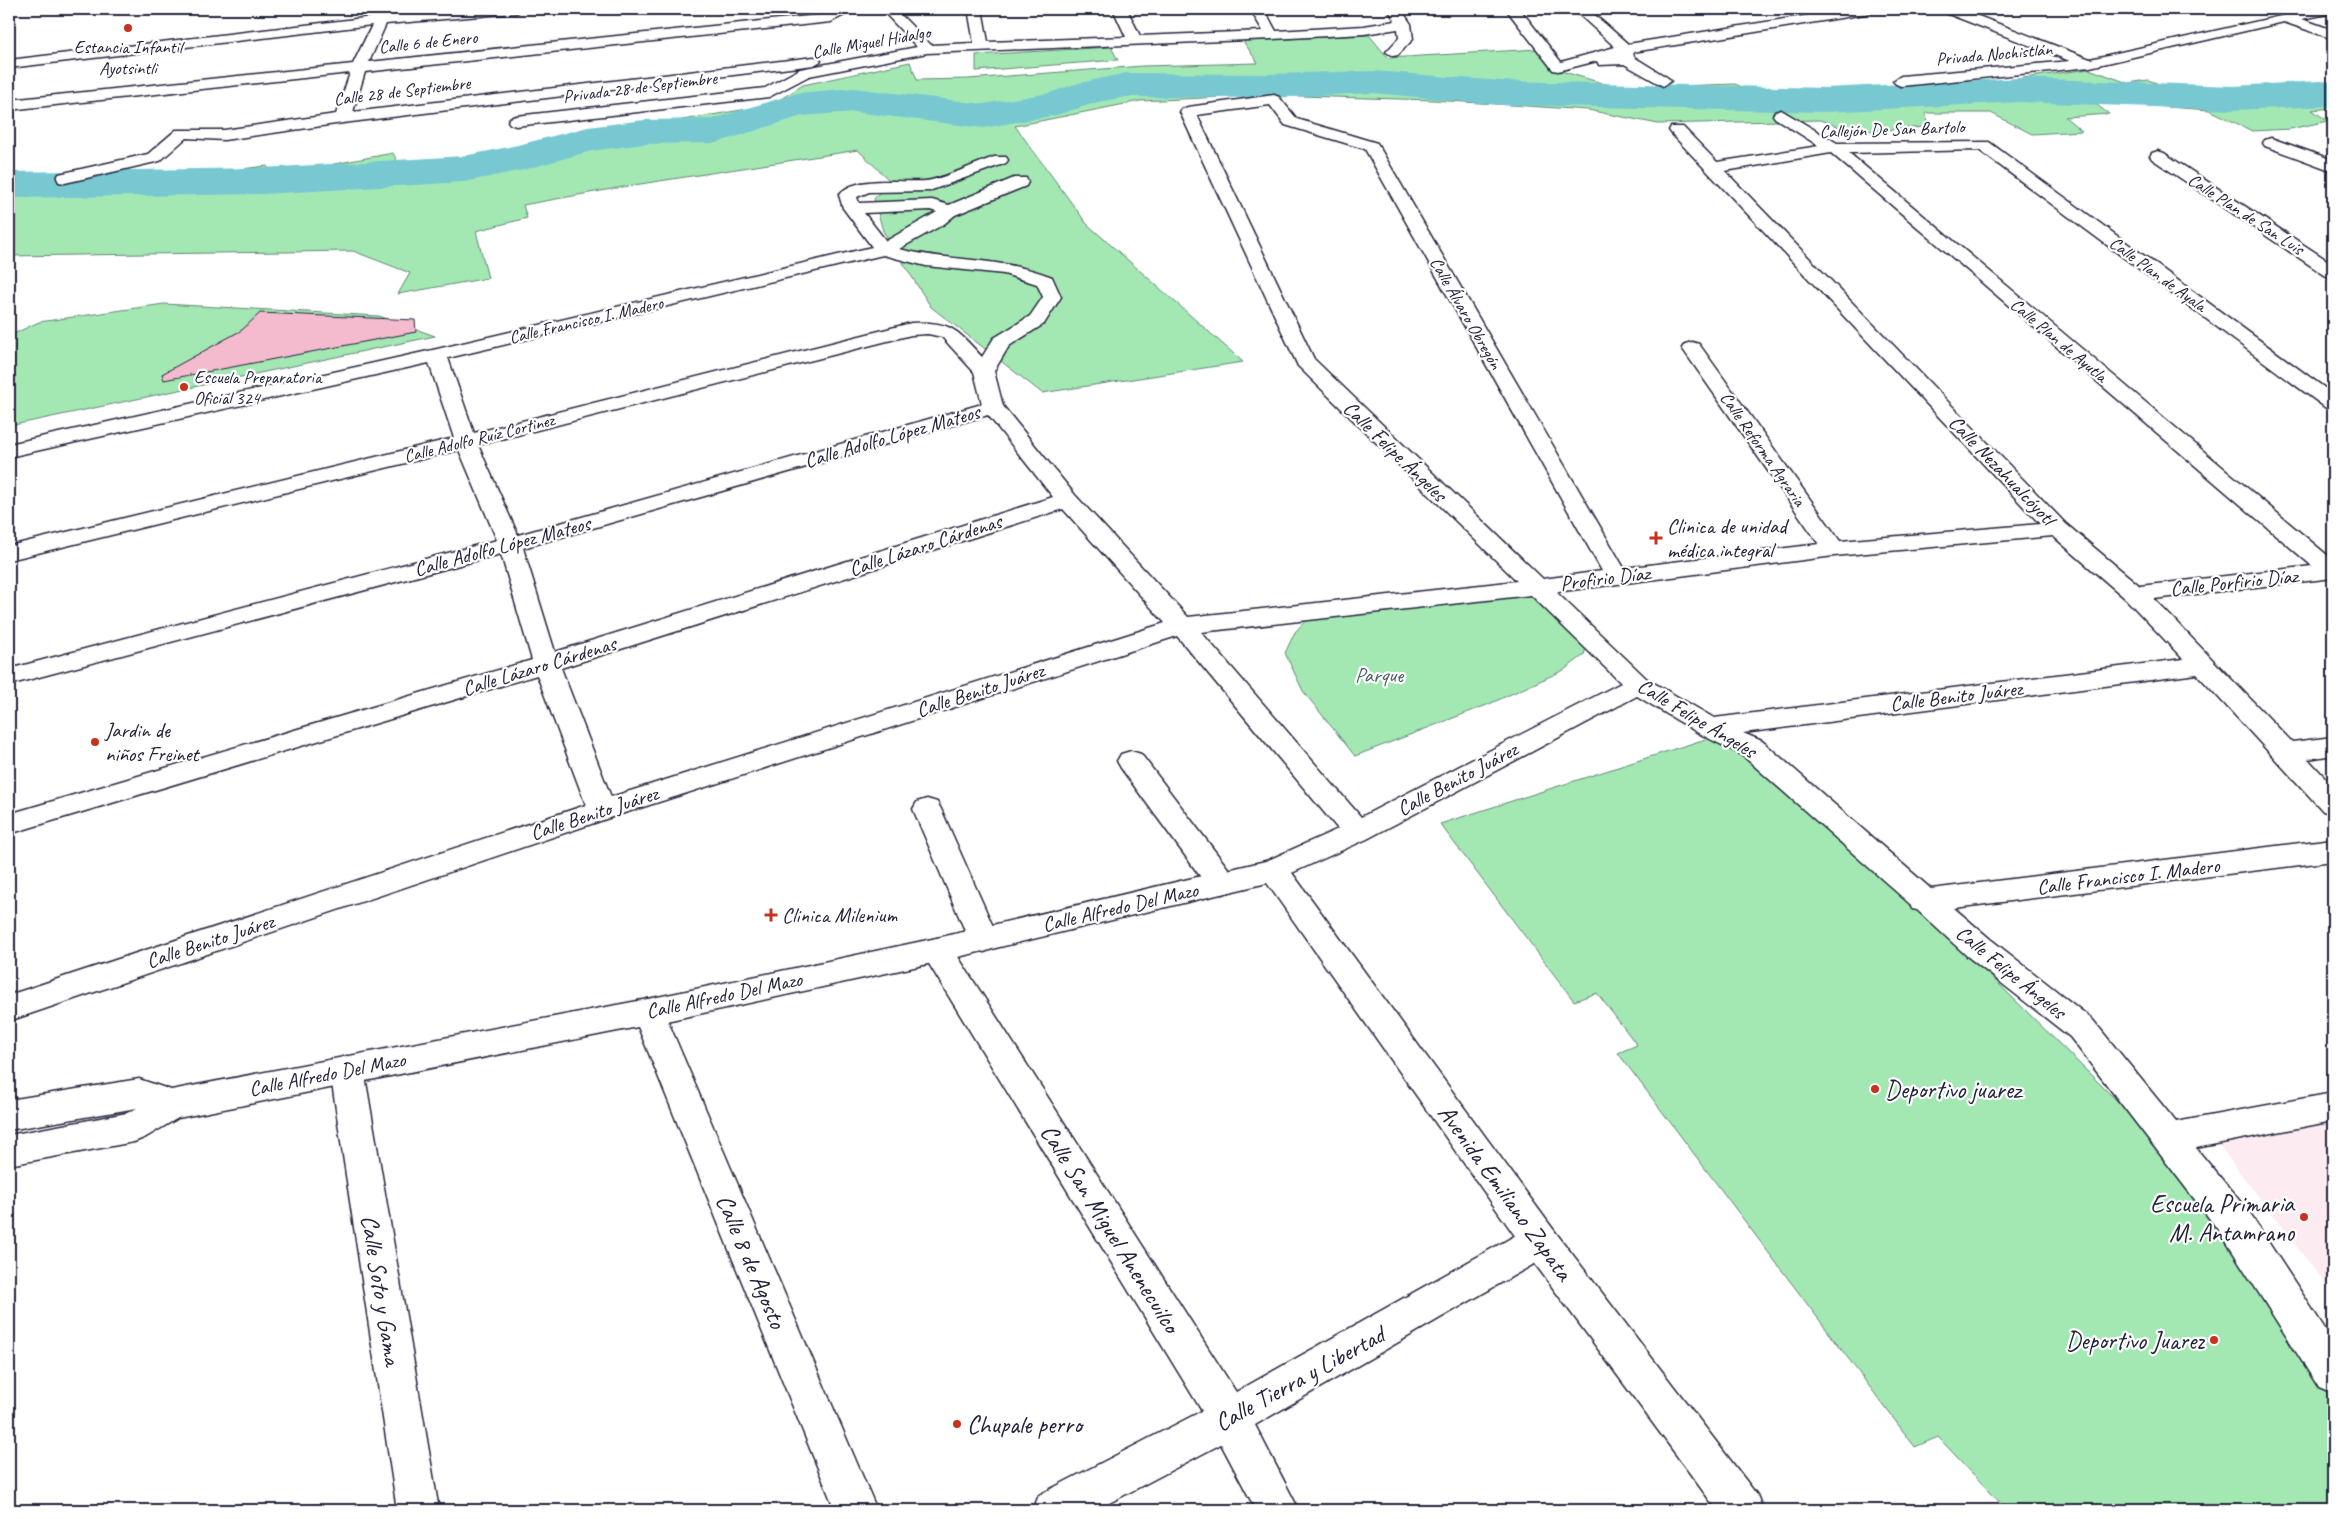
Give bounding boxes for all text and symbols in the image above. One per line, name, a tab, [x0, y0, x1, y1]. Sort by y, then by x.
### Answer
street label: Calle Miguel Hidalgo	[810, 21, 933, 63]
marker: Estancia Infantil Ayotsintli	[122, 22, 134, 34]
street label: Calle 6 de Enero	[378, 26, 480, 58]
place label: Estancia Infantil Ayotsintli	[74, 36, 185, 79]
street label: Privada Nochistlán	[1935, 38, 2054, 70]
street label: Privada 28 de Septiembre	[562, 67, 719, 107]
street label: Calle 28 de Septiembre	[333, 72, 473, 110]
street label: Callejón De San Bartolo	[1819, 115, 1966, 143]
street label: Calle Plan de San Luis	[2184, 168, 2310, 261]
street label: Calle Plan de Ayala	[2105, 232, 2212, 317]
street label: Calle Álvaro Obregón	[1425, 253, 1507, 374]
street label: Calle Francisco I. Madero	[507, 291, 667, 348]
street label: Calle Plan de Ayutla	[2006, 293, 2113, 388]
place label: Escuela Preparatoria Oficial 324	[194, 366, 323, 409]
marker: Escuela Preparatoria Oficial 324	[178, 381, 190, 393]
street label: Calle Reforma Agraria	[1715, 388, 1812, 512]
street label: Calle Felipe Ángeles	[1338, 395, 1453, 508]
street label: Calle Adolfo López Mateos	[801, 398, 984, 473]
street label: Calle Adolfo Ruíz Cortinez	[402, 408, 559, 467]
street label: Calle Nezahualcóyotl	[1943, 410, 2063, 533]
street label: Calle Lázaro Cárdenas	[845, 508, 1006, 582]
street label: Calle Adolfo López Mateos	[411, 510, 595, 582]
place label: Clinica de unidad médica integral	[1667, 513, 1790, 563]
marker: Clinica de unidad médica integral	[1649, 531, 1663, 545]
street label: Profirio Díaz	[1559, 559, 1654, 596]
street label: Calle Porfirio Díaz	[2169, 562, 2301, 602]
street label: Calle Lázaro Cárdenas	[459, 630, 620, 702]
street label: Calle Benito Juárez	[913, 656, 1049, 723]
park label: Parque	[1355, 662, 1404, 688]
street label: Calle Felipe Ángeles	[1633, 672, 1763, 765]
street label: Calle Benito Juárez	[1888, 675, 2026, 717]
place label: Jardin de niños Freinet	[104, 717, 201, 767]
street label: Calle Benito Juárez	[1392, 735, 1524, 822]
marker: Jardin de niños Freinet	[89, 736, 101, 748]
street label: Calle Benito Juárez	[527, 779, 663, 846]
street label: Calle Francisco I. Madero	[2035, 852, 2222, 900]
street label: Calle Alfredo Del Mazo	[1040, 876, 1202, 938]
place label: Clinica Milenium	[782, 902, 898, 928]
street label: Calle Benito Juárez	[143, 907, 279, 974]
marker: Clinica Milenium	[764, 908, 778, 922]
street label: Calle Felipe Ángeles	[1951, 920, 2073, 1025]
street label: Calle Alfredo Del Mazo	[644, 965, 806, 1024]
street label: Calle Alfredo Del Mazo	[247, 1046, 409, 1102]
place label: Deportivo juarez	[1885, 1074, 2024, 1106]
marker: Deportivo juarez	[1869, 1083, 1881, 1095]
street label: Avenida Emiliano Zapata	[1431, 1098, 1581, 1289]
street label: Calle San Miguel Anenecuilco	[1033, 1118, 1189, 1342]
place label: Escuela Primaria M. Antamrano	[2150, 1188, 2296, 1249]
street label: Calle 8 de Agosto	[709, 1190, 794, 1334]
marker: Escuela Primaria M. Antamrano	[2298, 1211, 2310, 1223]
street label: Calle Soto y Gama	[353, 1213, 409, 1370]
street label: Calle Tierra y Libertad	[1209, 1317, 1393, 1439]
place label: Deportivo Juarez	[2066, 1325, 2206, 1357]
marker: Deportivo Juarez	[2208, 1334, 2220, 1346]
place label: Chupale perro	[967, 1409, 1085, 1441]
marker: Chupale perro	[951, 1418, 963, 1430]

